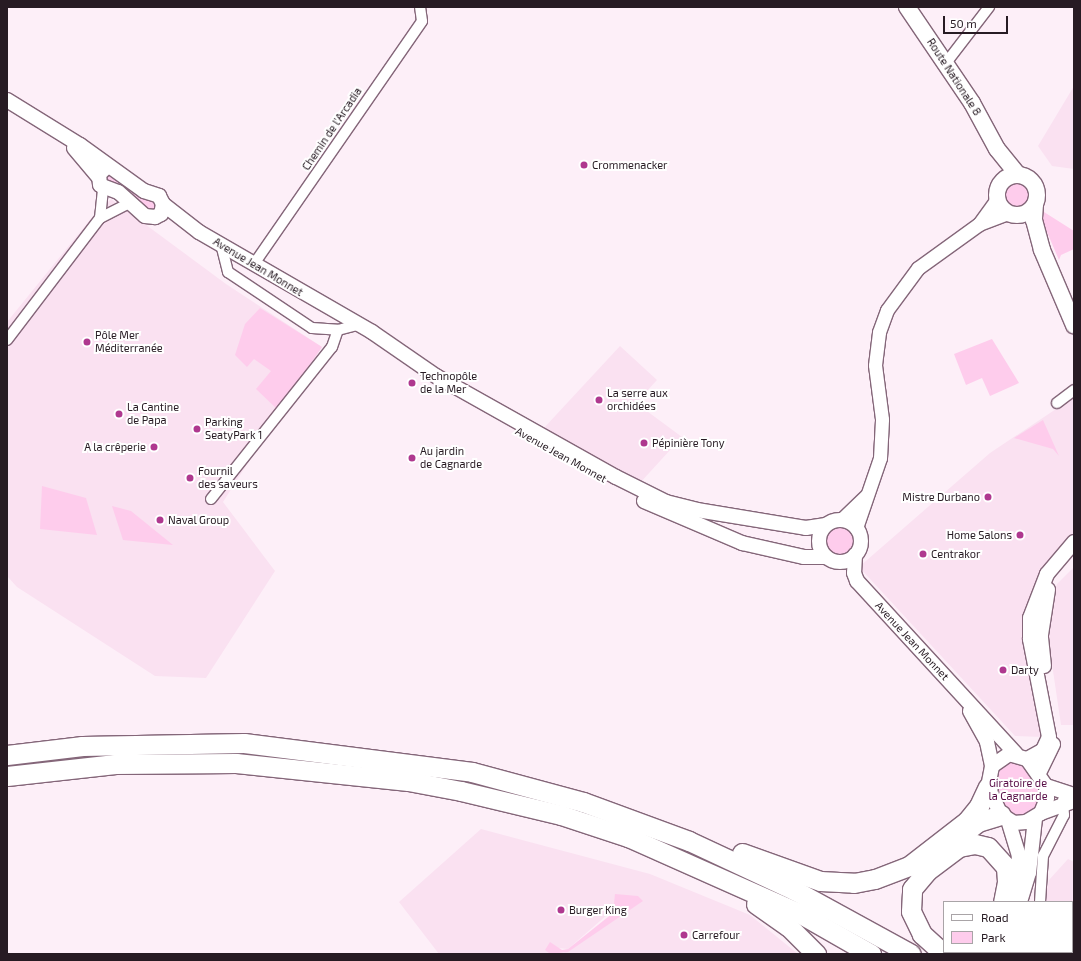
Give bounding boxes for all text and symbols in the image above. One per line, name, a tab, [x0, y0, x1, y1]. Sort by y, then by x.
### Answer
scale bar	[945, 8, 1010, 34]
text: 50 m	[950, 16, 977, 30]
street label: Route Nationale 8	[924, 36, 984, 118]
street label: Chemin de l'Arcadia	[299, 85, 365, 173]
place label: Crommenacker	[592, 158, 668, 172]
marker: Crommenacker	[579, 160, 589, 170]
street label: Avenue Jean Monnet	[211, 235, 305, 299]
place label: Pôle Mer Méditerranée	[95, 329, 163, 355]
marker: Pôle Mer Méditerranée	[82, 337, 92, 347]
place label: Technopôle de la Mer	[420, 370, 477, 396]
marker: Technopôle de la Mer	[407, 378, 417, 388]
place label: La serre aux orchidées	[607, 387, 668, 413]
marker: La serre aux orchidées	[594, 395, 604, 405]
place label: La Cantine de Papa	[127, 401, 179, 427]
marker: La Cantine de Papa	[114, 409, 124, 419]
place label: Parking SeatyPark 1	[205, 416, 262, 442]
marker: Parking SeatyPark 1	[192, 424, 202, 434]
street label: Avenue Jean Monnet	[513, 424, 609, 486]
place label: Pépinière Tony	[652, 436, 725, 450]
marker: Pépinière Tony	[639, 438, 649, 448]
place label: A la crêperie	[84, 440, 146, 454]
marker: A la crêperie	[149, 442, 159, 452]
place label: Au jardin de Cagnarde	[420, 445, 482, 471]
marker: Au jardin de Cagnarde	[407, 453, 417, 463]
place label: Fournil des saveurs	[198, 465, 258, 491]
marker: Fournil des saveurs	[185, 473, 195, 483]
place label: Mistre Durbano	[902, 490, 980, 504]
marker: Mistre Durbano	[983, 492, 993, 502]
place label: Naval Group	[168, 513, 229, 527]
marker: Naval Group	[155, 515, 165, 525]
place label: Home Salons	[947, 528, 1012, 542]
marker: Home Salons	[1015, 530, 1025, 540]
place label: Centrakor	[931, 547, 980, 561]
marker: Centrakor	[918, 549, 928, 559]
street label: Avenue Jean Monnet	[872, 599, 952, 683]
place label: Darty	[1011, 663, 1039, 677]
marker: Darty	[998, 665, 1008, 675]
park label: Giratoire de la Cagnarde	[988, 777, 1048, 803]
legend	[943, 901, 1073, 953]
place label: Burger King	[569, 903, 627, 917]
marker: Burger King	[556, 905, 566, 915]
text: Road	[981, 910, 1009, 924]
place label: Carrefour	[692, 928, 740, 942]
marker: Carrefour	[679, 930, 689, 940]
text: Park	[981, 930, 1006, 944]

